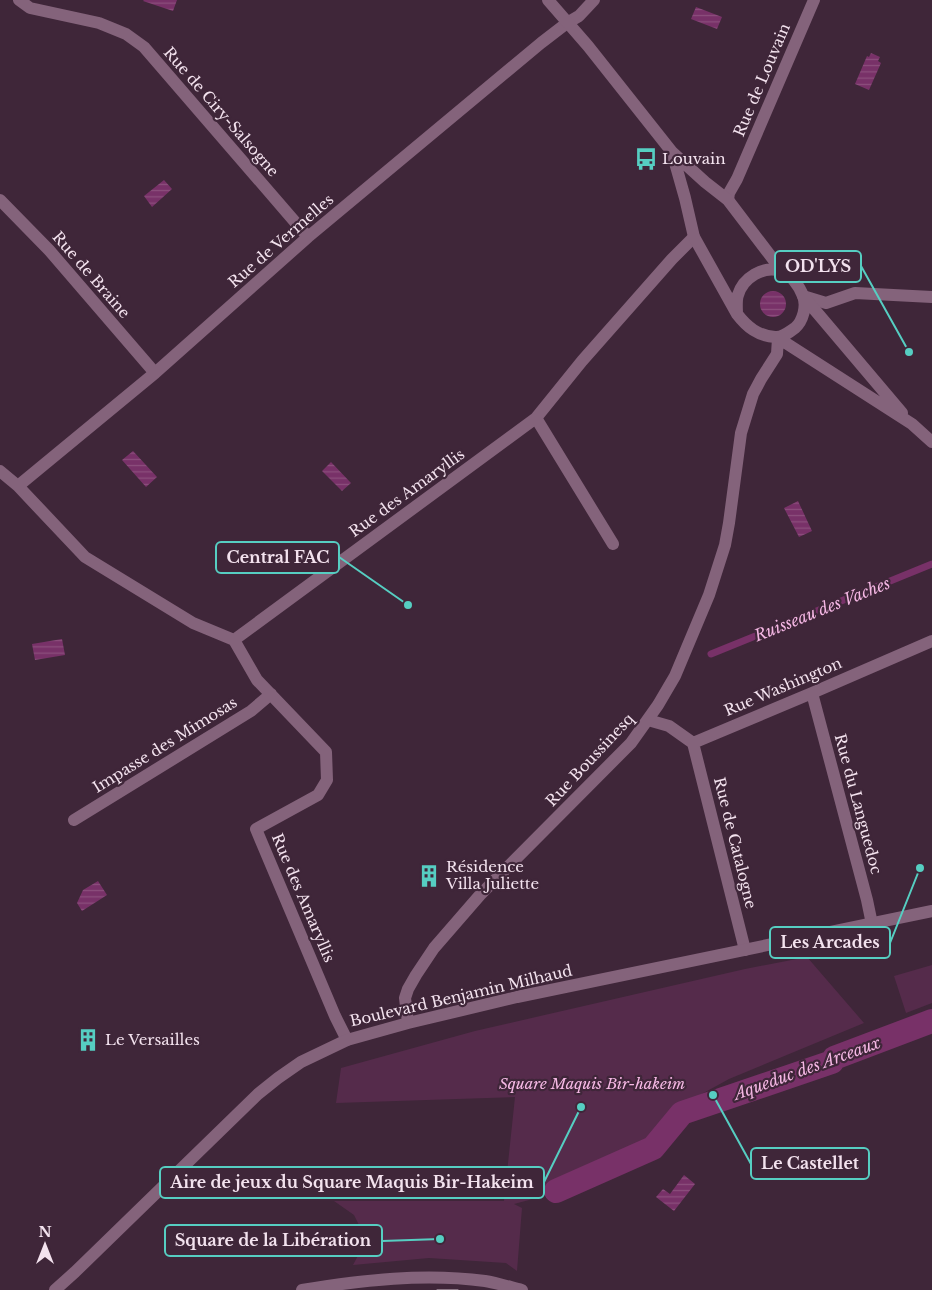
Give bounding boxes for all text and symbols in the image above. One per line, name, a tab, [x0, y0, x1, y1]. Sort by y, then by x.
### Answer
street label: Rue de Louvain	[729, 20, 794, 139]
street label: Rue de Ciry-Salsogne	[160, 43, 283, 180]
bus stop icon: Louvain	[633, 146, 659, 172]
place label: Louvain	[662, 149, 726, 168]
street label: Rue de Vermelles	[224, 190, 337, 292]
street label: Rue de Braine	[49, 227, 134, 322]
callout: OD'LYS	[775, 251, 861, 282]
text: OD'LYS	[785, 256, 851, 276]
street label: Rue des Amaryllis	[345, 444, 468, 541]
callout: Central FAC	[216, 542, 339, 573]
text: Central FAC	[226, 547, 330, 567]
water label: Ruisseau des Vaches	[750, 573, 893, 646]
street label: Rue Washington	[721, 653, 845, 720]
street label: Impasse des Mimosas	[89, 692, 241, 797]
street label: Rue Boussinesq	[542, 709, 638, 810]
street label: Rue du Languedoc	[831, 732, 886, 876]
street label: Rue de Catalogne	[710, 775, 761, 911]
street label: Rue des Amaryllis	[268, 830, 339, 965]
place label: Résidence Villa Juliette	[445, 857, 539, 893]
building icon: Résidence Villa Juliette	[416, 863, 442, 889]
callout: Les Arcades	[770, 927, 890, 958]
text: Les Arcades	[780, 932, 880, 952]
street label: Boulevard Benjamin Milhaud	[348, 961, 574, 1030]
building icon: Le Versailles	[75, 1027, 101, 1053]
place label: Le Versailles	[105, 1030, 200, 1049]
water label: Aqueduc des Arceaux	[729, 1032, 884, 1105]
park label: Square Maquis Bir-hakeim	[499, 1074, 685, 1093]
callout: Le Castellet	[751, 1148, 869, 1179]
text: Le Castellet	[761, 1153, 860, 1173]
callout: Aire de jeux du Square Maquis Bir-Hakeim	[160, 1167, 544, 1198]
text: Aire de jeux du Square Maquis Bir-Hakeim	[169, 1172, 534, 1192]
north arrow	[20, 1220, 70, 1270]
text: N	[38, 1223, 52, 1241]
callout: Square de la Libération	[165, 1225, 382, 1256]
text: Square de la Libération	[175, 1230, 372, 1250]

